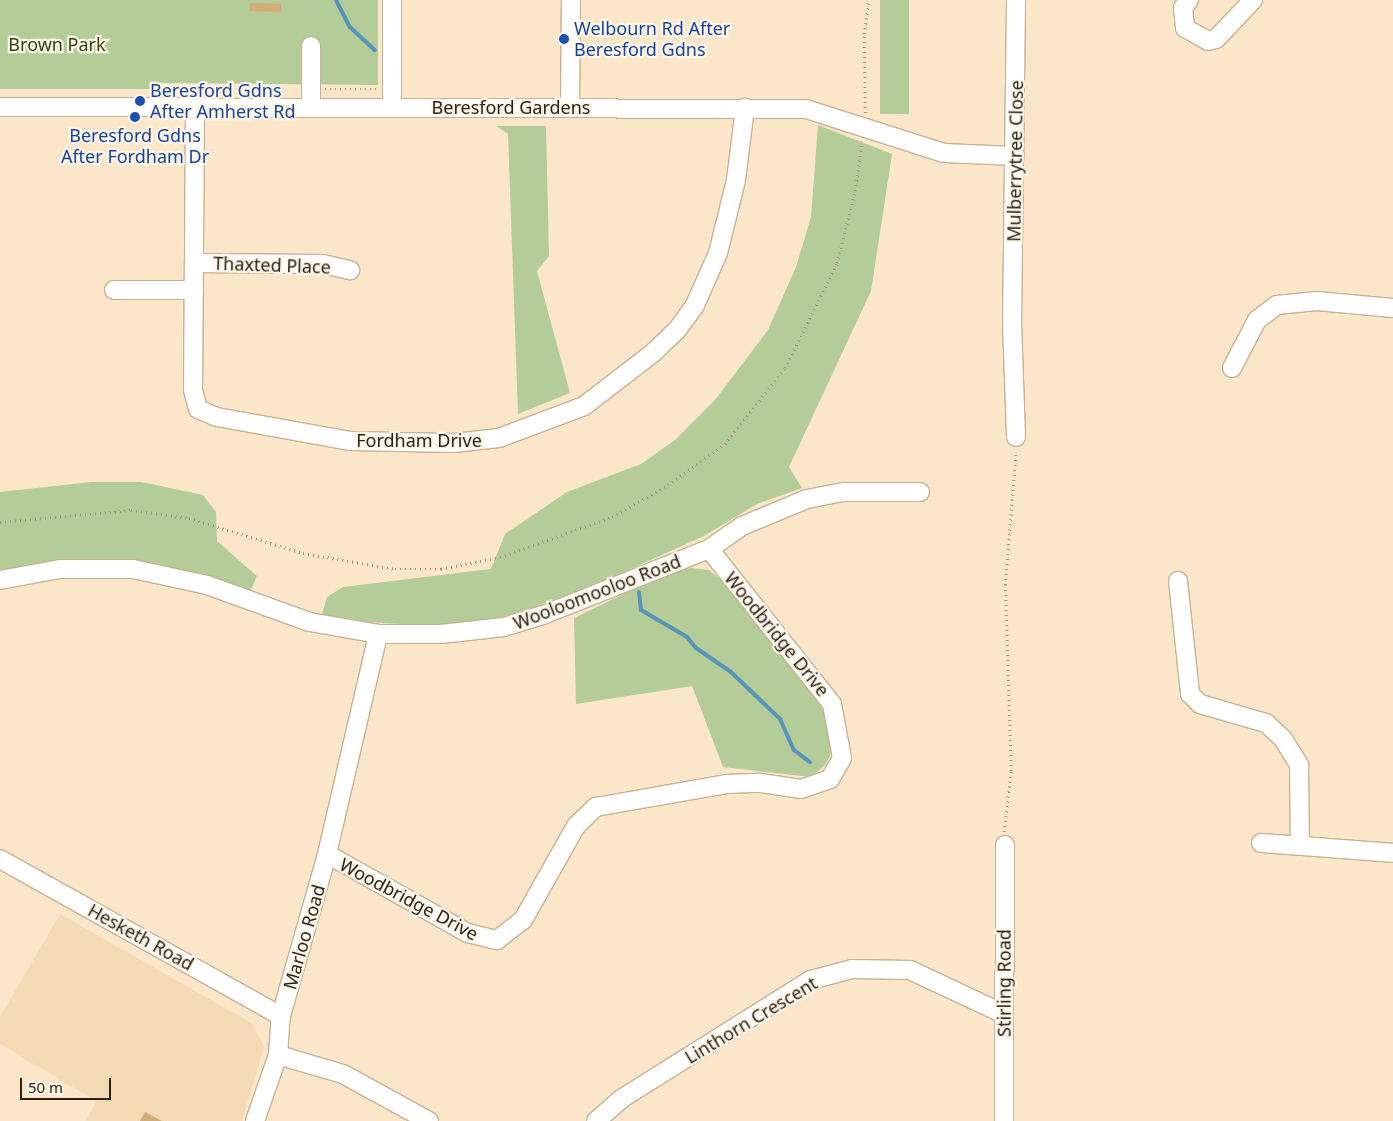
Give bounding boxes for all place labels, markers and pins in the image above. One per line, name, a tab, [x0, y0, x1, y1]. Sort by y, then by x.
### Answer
place label: Welbourn Rd After Beresford Gdns	[574, 18, 730, 60]
marker: Welbourn Rd After Beresford Gdns	[558, 33, 570, 45]
place label: Beresford Gdns After Amherst Rd	[150, 80, 296, 122]
marker: Beresford Gdns After Amherst Rd	[134, 95, 146, 107]
marker: Beresford Gdns After Fordham Dr	[129, 111, 141, 123]
place label: Beresford Gdns After Fordham Dr	[61, 125, 209, 168]

